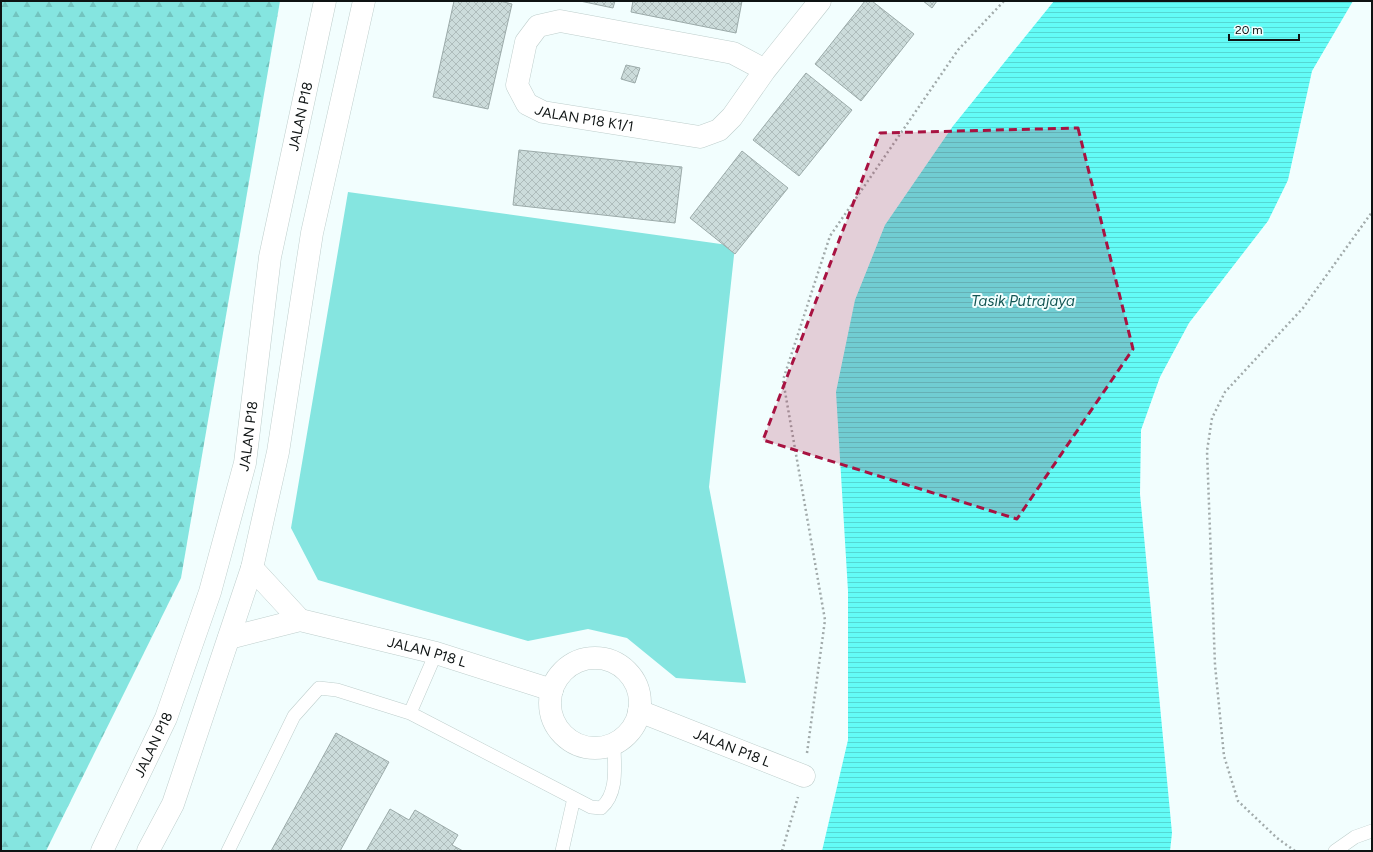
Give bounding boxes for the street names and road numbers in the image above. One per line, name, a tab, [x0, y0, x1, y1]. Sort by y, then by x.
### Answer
street label: JALAN P18	[285, 80, 316, 153]
street label: JALAN P18 K1/1	[532, 101, 635, 135]
street label: JALAN P18	[235, 400, 261, 473]
street label: JALAN P18 L	[386, 633, 469, 671]
street label: JALAN P18	[130, 710, 176, 780]
street label: JALAN P18 L	[691, 725, 774, 771]

